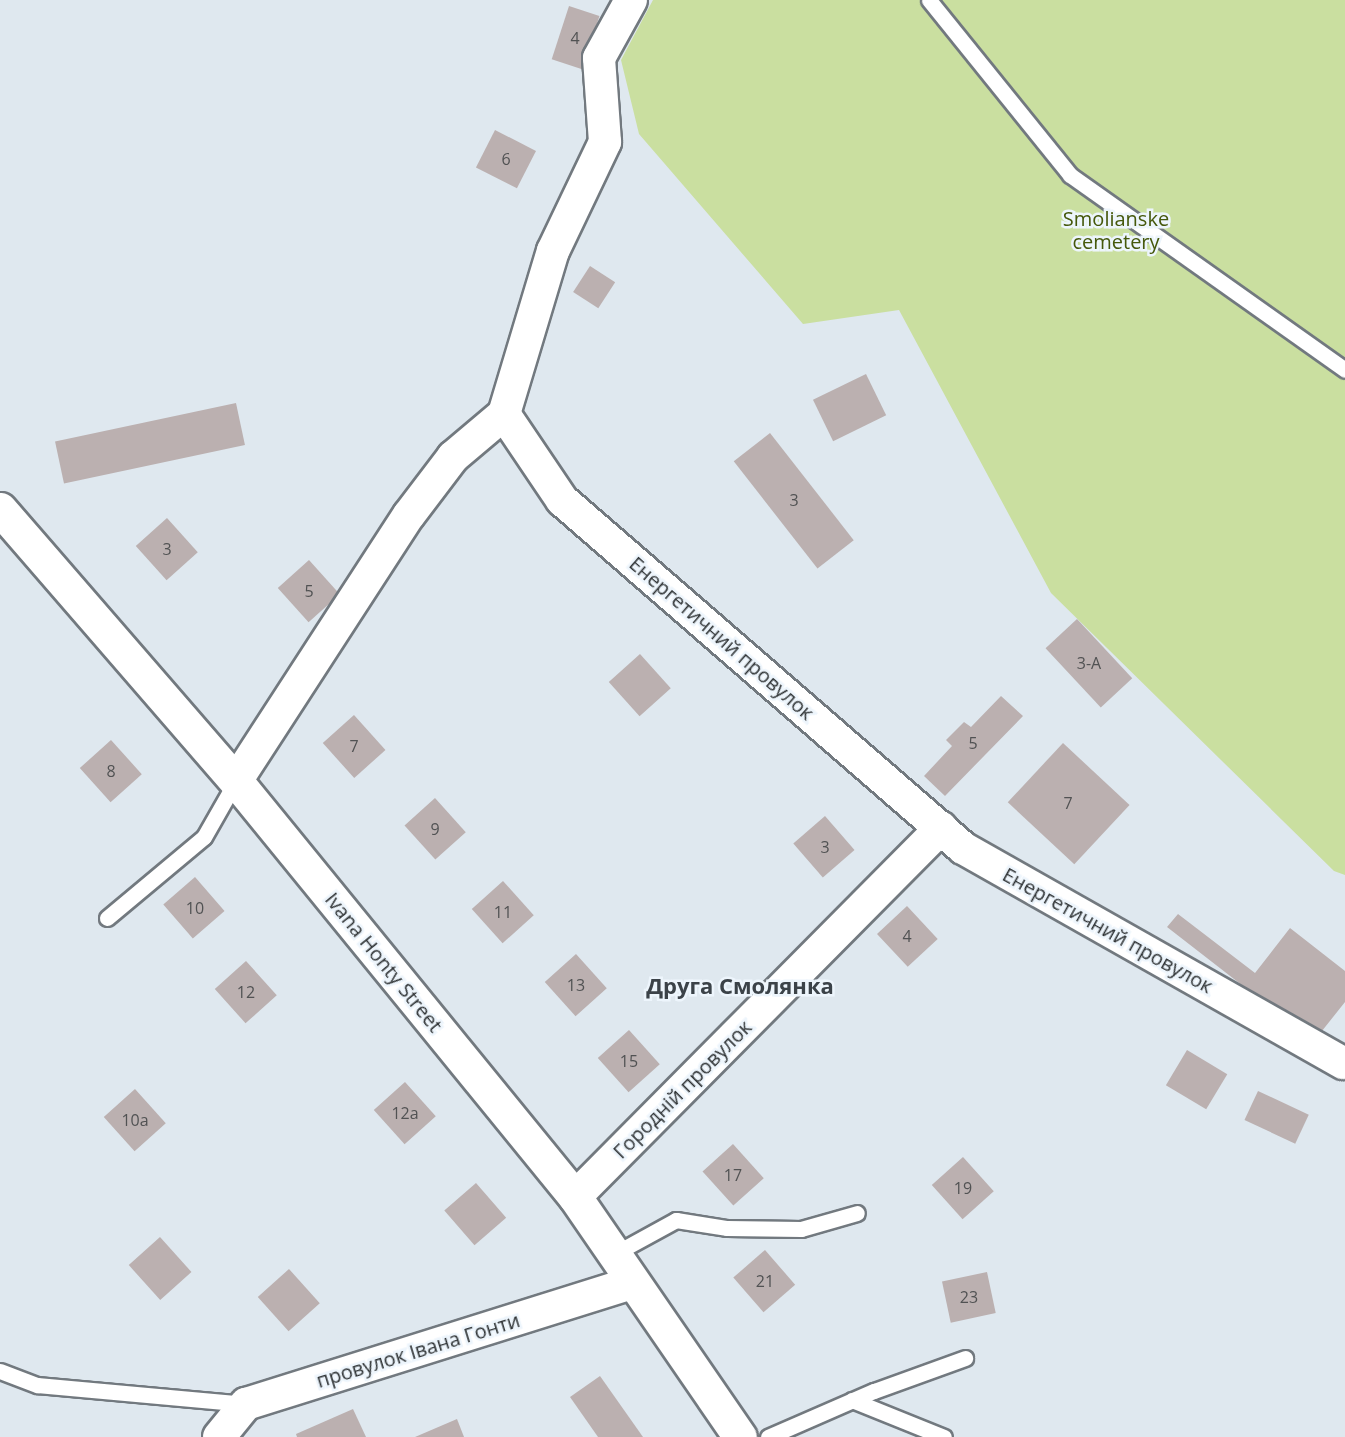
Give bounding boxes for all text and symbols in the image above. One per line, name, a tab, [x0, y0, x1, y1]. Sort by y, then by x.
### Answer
house number: 4	[570, 28, 580, 48]
house number: 6	[501, 149, 511, 169]
park label: Smolianske cemetery	[1063, 206, 1169, 253]
house number: 3	[789, 490, 799, 510]
house number: 3	[162, 539, 172, 559]
street label: Енергетичний провулок	[625, 551, 819, 725]
house number: 5	[304, 581, 314, 601]
house number: 3-А	[1077, 653, 1101, 673]
house number: 5	[968, 733, 978, 753]
house number: 7	[349, 736, 359, 756]
house number: 8	[106, 761, 116, 781]
house number: 7	[1063, 793, 1073, 813]
house number: 9	[430, 819, 440, 839]
house number: 3	[820, 837, 830, 857]
street label: Енергетичний провулок	[999, 862, 1217, 998]
street label: Ivana Honty Street	[320, 887, 448, 1037]
house number: 10	[186, 898, 204, 918]
house number: 11	[494, 902, 512, 922]
house number: 4	[902, 926, 912, 946]
district label: Друга Смолянка	[646, 973, 834, 999]
house number: 13	[567, 975, 585, 995]
house number: 12	[237, 982, 255, 1002]
street label: Городній провулок	[608, 1015, 756, 1163]
house number: 15	[620, 1051, 638, 1071]
house number: 12а	[391, 1103, 419, 1123]
house number: 10а	[121, 1110, 149, 1130]
house number: 17	[724, 1165, 742, 1185]
house number: 19	[954, 1178, 972, 1198]
house number: 21	[756, 1271, 774, 1291]
house number: 23	[960, 1287, 978, 1307]
street label: провулок Івана Гонти	[313, 1308, 523, 1392]

